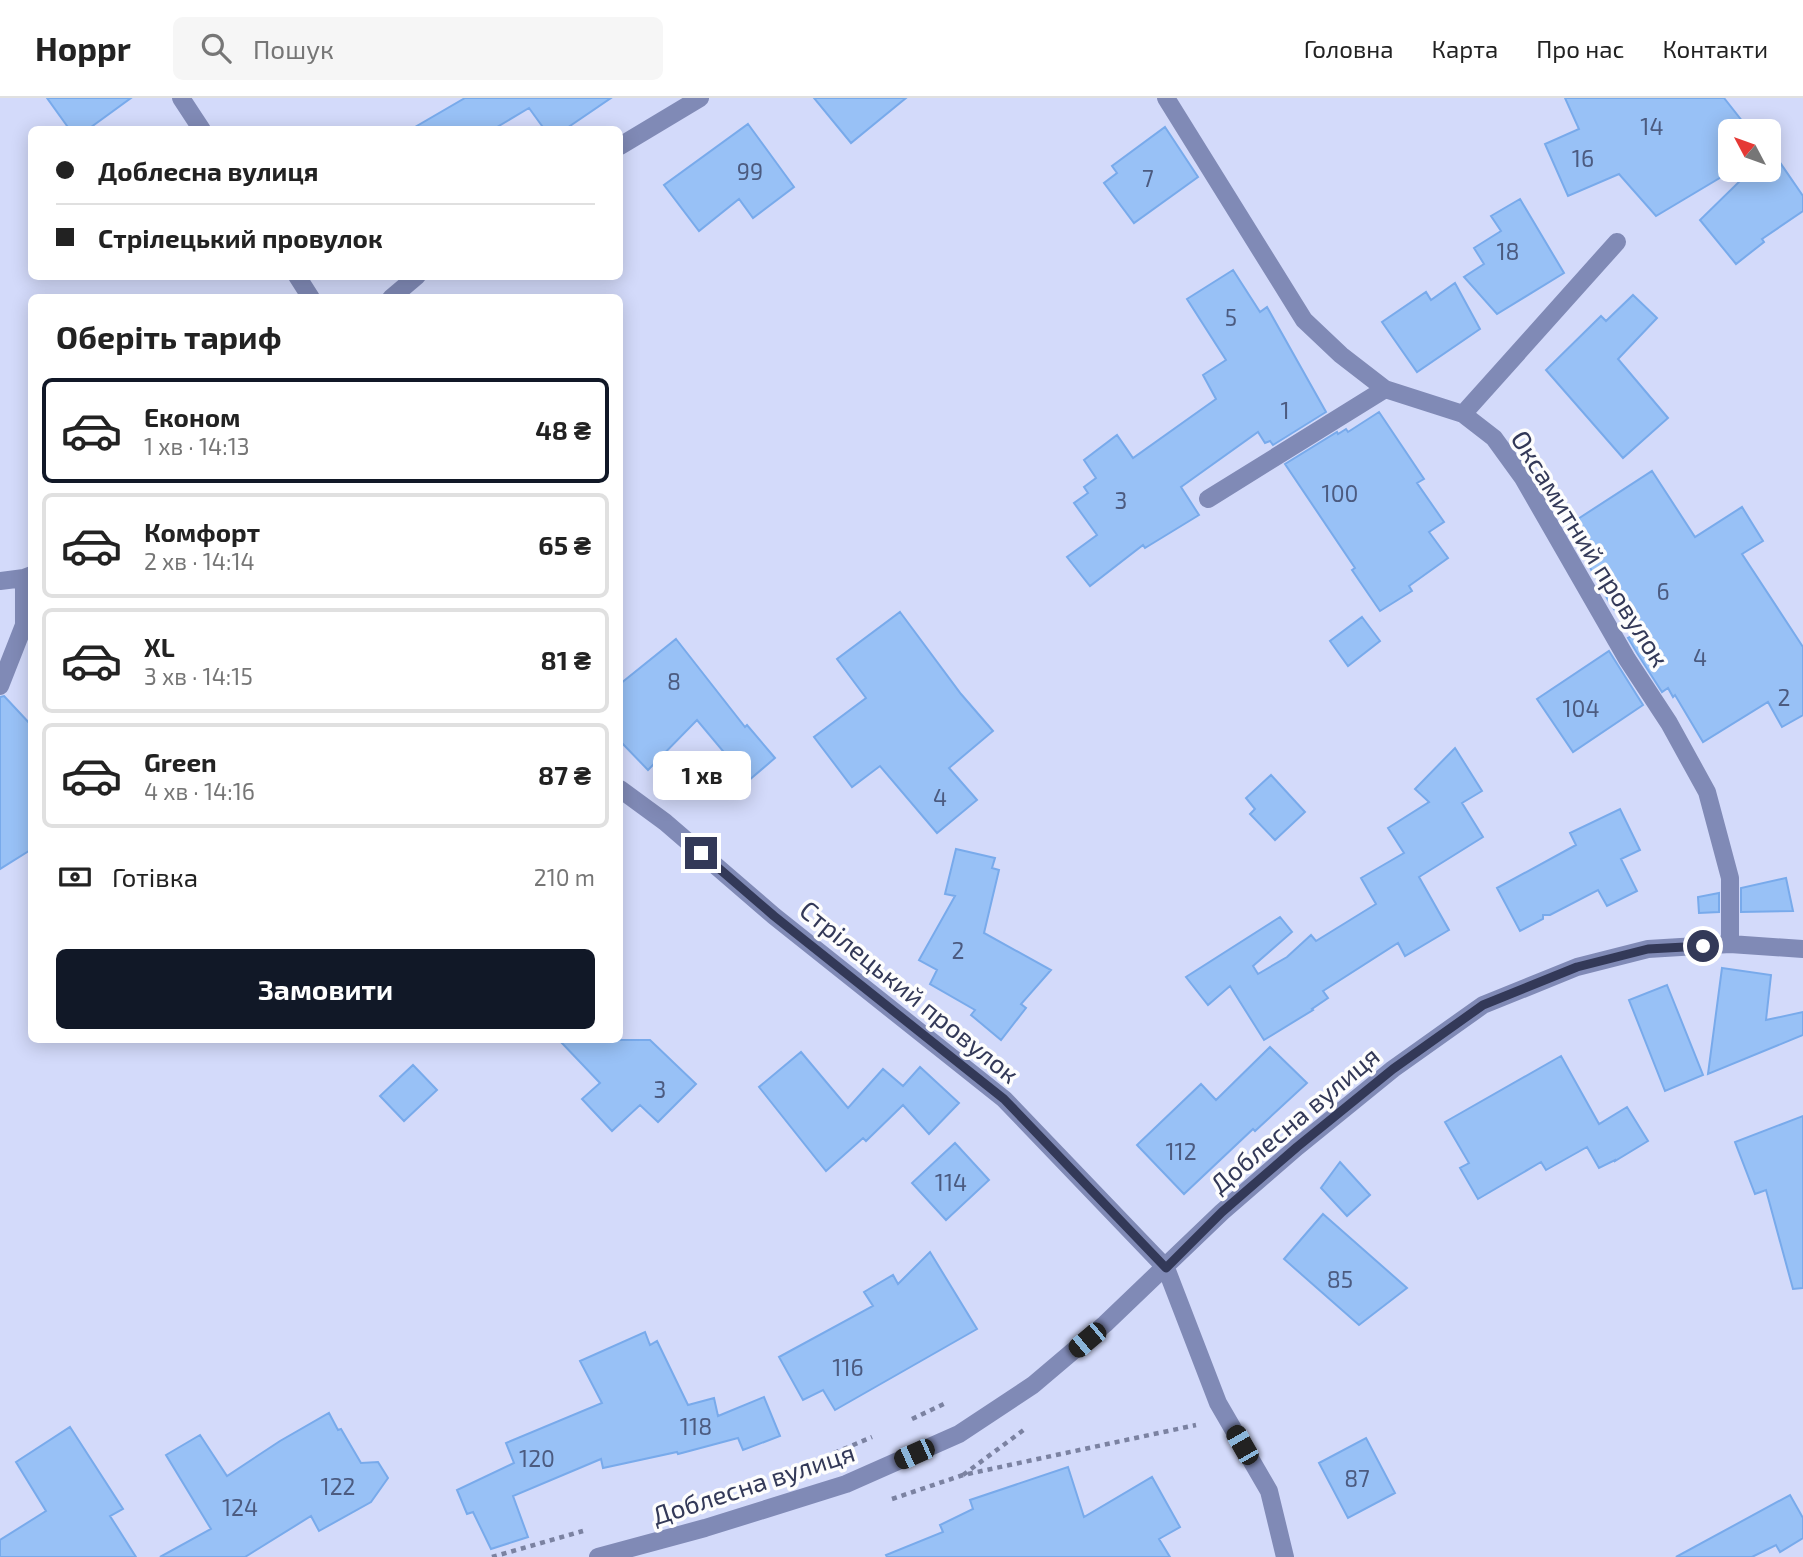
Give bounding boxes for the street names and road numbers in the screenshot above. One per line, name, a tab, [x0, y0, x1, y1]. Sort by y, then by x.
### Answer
street label: Оксамитний провулок	[1505, 424, 1676, 672]
street label: Стрілецький провулок	[794, 893, 1026, 1090]
street label: Доблесна вулиця	[1203, 1039, 1385, 1200]
street label: Доблесна вулиця	[648, 1436, 859, 1531]

